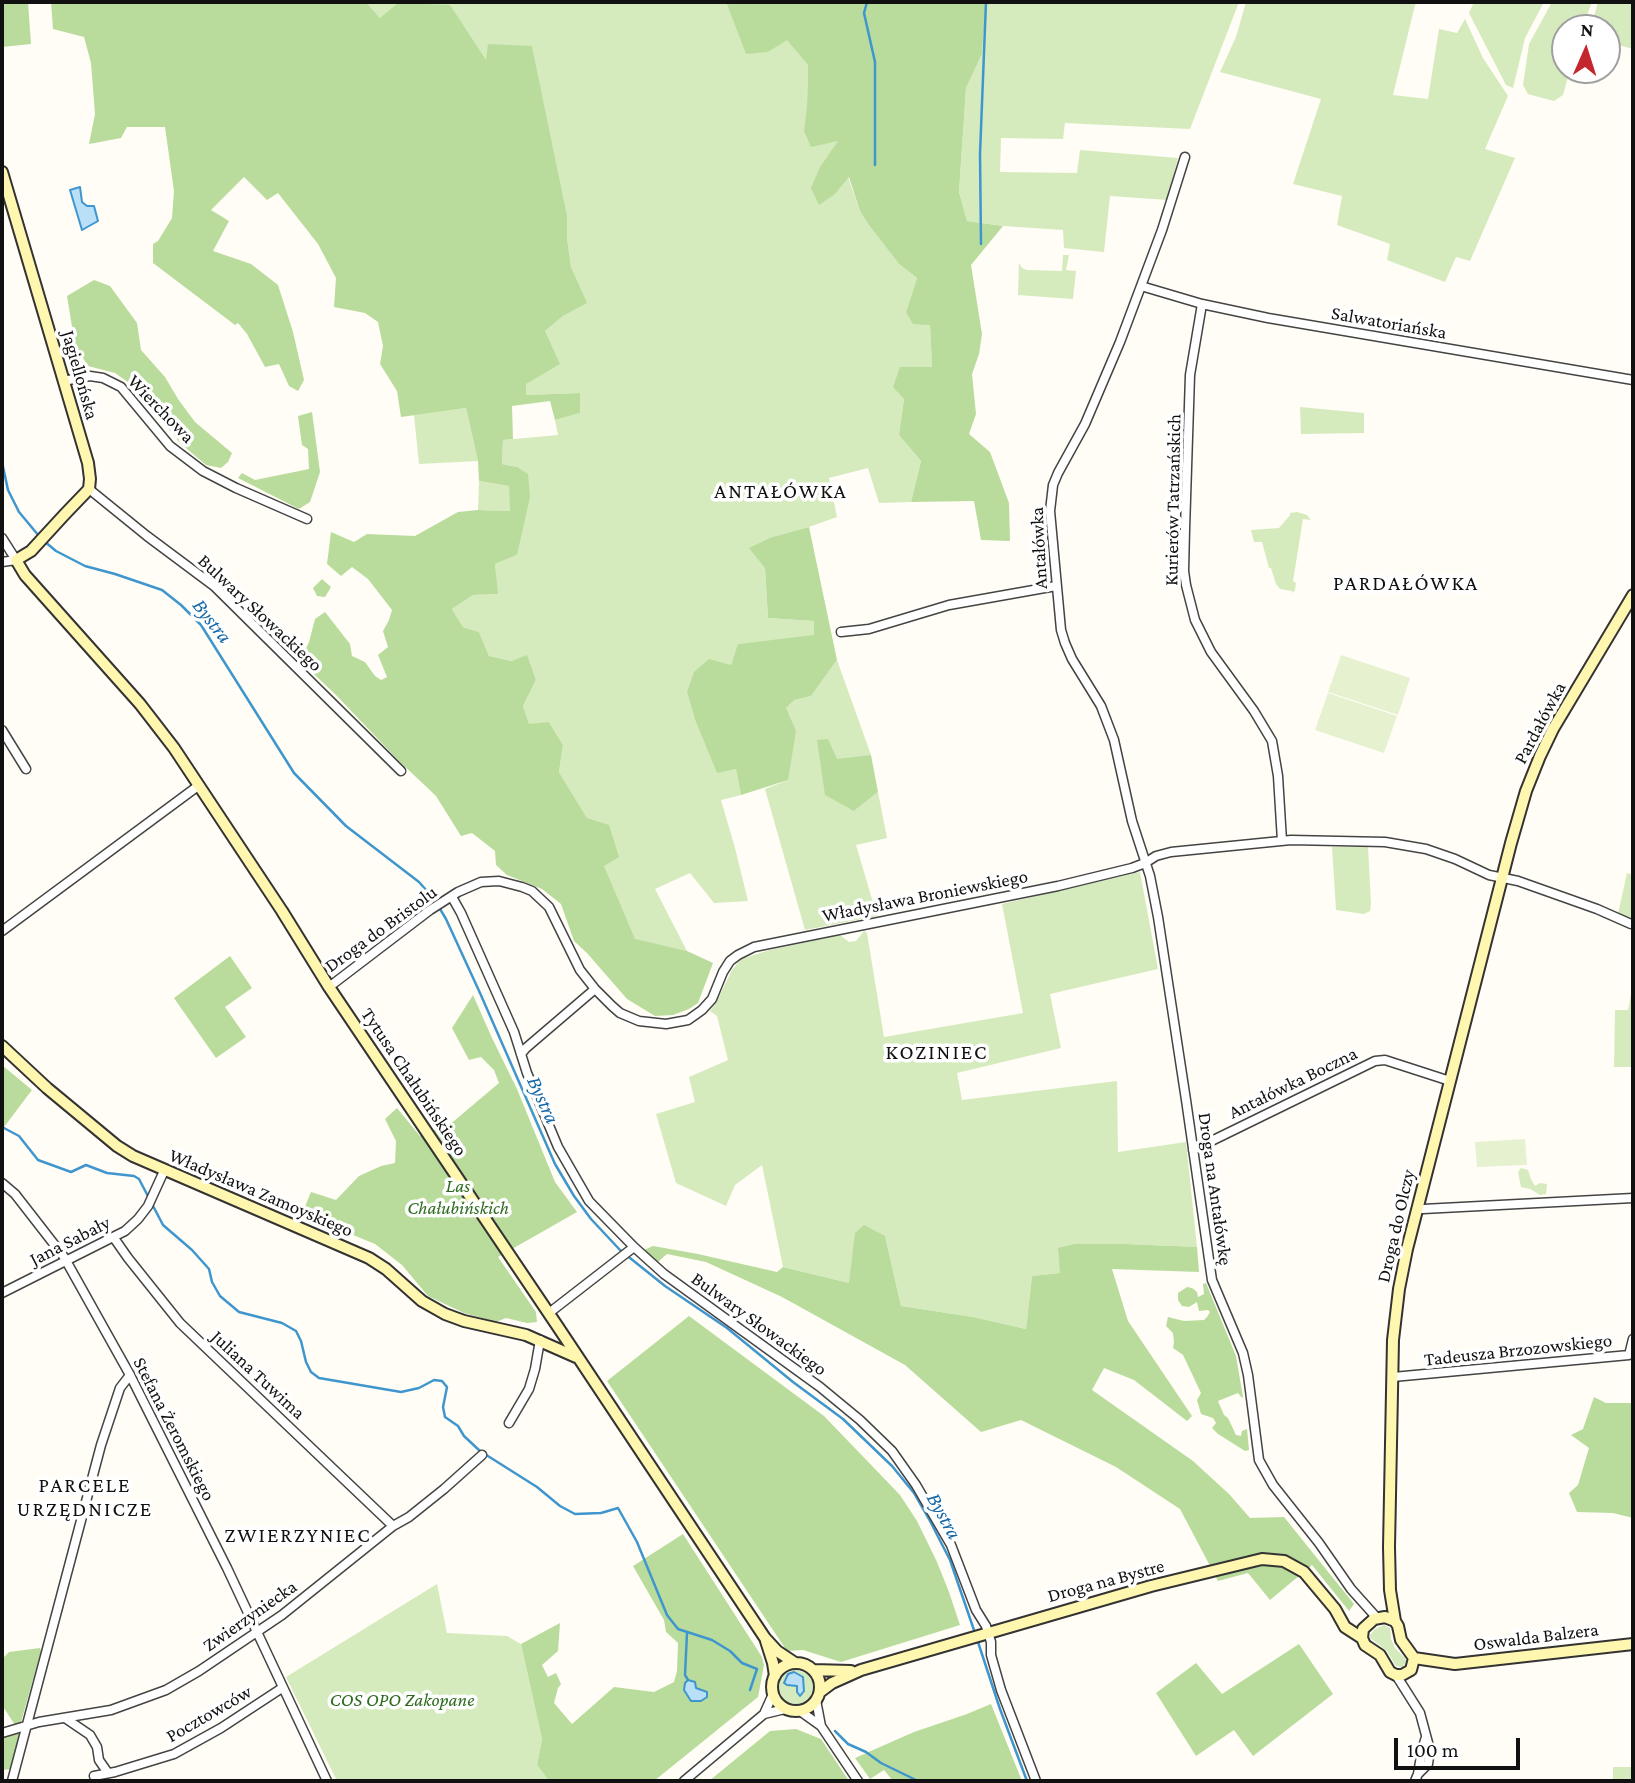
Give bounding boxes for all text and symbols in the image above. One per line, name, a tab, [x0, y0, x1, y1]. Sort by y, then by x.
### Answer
north arrow	[1551, 14, 1621, 84]
text: N	[1580, 19, 1594, 40]
street label: Salwatoriańska	[1329, 302, 1449, 344]
street label: Jagiellońska	[56, 328, 104, 422]
street label: Wierchowa	[123, 370, 199, 448]
street label: Kurierów Tatrzańskich	[1160, 414, 1186, 586]
district label: ANTAŁÓWKA	[715, 479, 847, 505]
street label: Antałówka	[1025, 506, 1053, 590]
street label: Bulwary Słowackiego	[193, 549, 327, 677]
district label: PARDAŁÓWKA	[1334, 571, 1478, 597]
water label: Bystra	[187, 594, 237, 648]
street label: Pardałówka	[1509, 678, 1571, 768]
street label: Władysława Broniewskiego	[820, 865, 1030, 927]
street label: Droga do Bristolu	[320, 881, 442, 977]
street label: Tytusa Chałubińskiego	[356, 1004, 472, 1160]
district label: KOZINIEC	[887, 1040, 987, 1066]
street label: Antałówka Boczna	[1225, 1042, 1361, 1124]
water label: Bystra	[521, 1072, 565, 1128]
street label: Droga na Antałówkę	[1193, 1111, 1237, 1267]
street label: Władysława Zamoyskiego	[166, 1144, 356, 1242]
street label: Droga do Olczy	[1372, 1167, 1420, 1285]
park label: Las Chałubińskich	[407, 1175, 509, 1219]
street label: Jana Sabały	[26, 1211, 114, 1271]
street label: Bulwary Słowackiego	[687, 1267, 831, 1381]
street label: Juliana Tuwima	[206, 1326, 310, 1424]
street label: Tadeusza Brzozowskiego	[1423, 1329, 1613, 1371]
street label: Stefana Żeromskiego	[128, 1353, 220, 1505]
district label: PARCELE URZĘDNICZE	[18, 1473, 152, 1523]
water label: Bystra	[921, 1488, 967, 1544]
district label: ZWIERZYNIEC	[226, 1523, 370, 1549]
street label: Droga na Bystre	[1045, 1554, 1167, 1608]
street label: Zwierzyniecka	[199, 1575, 301, 1657]
street label: Oswalda Balzera	[1472, 1618, 1600, 1656]
street label: Pocztowców	[162, 1680, 256, 1748]
park label: COS OPO Zakopane	[330, 1689, 474, 1711]
scale bar	[1397, 1724, 1523, 1768]
text: 100 m	[1407, 1738, 1459, 1762]

